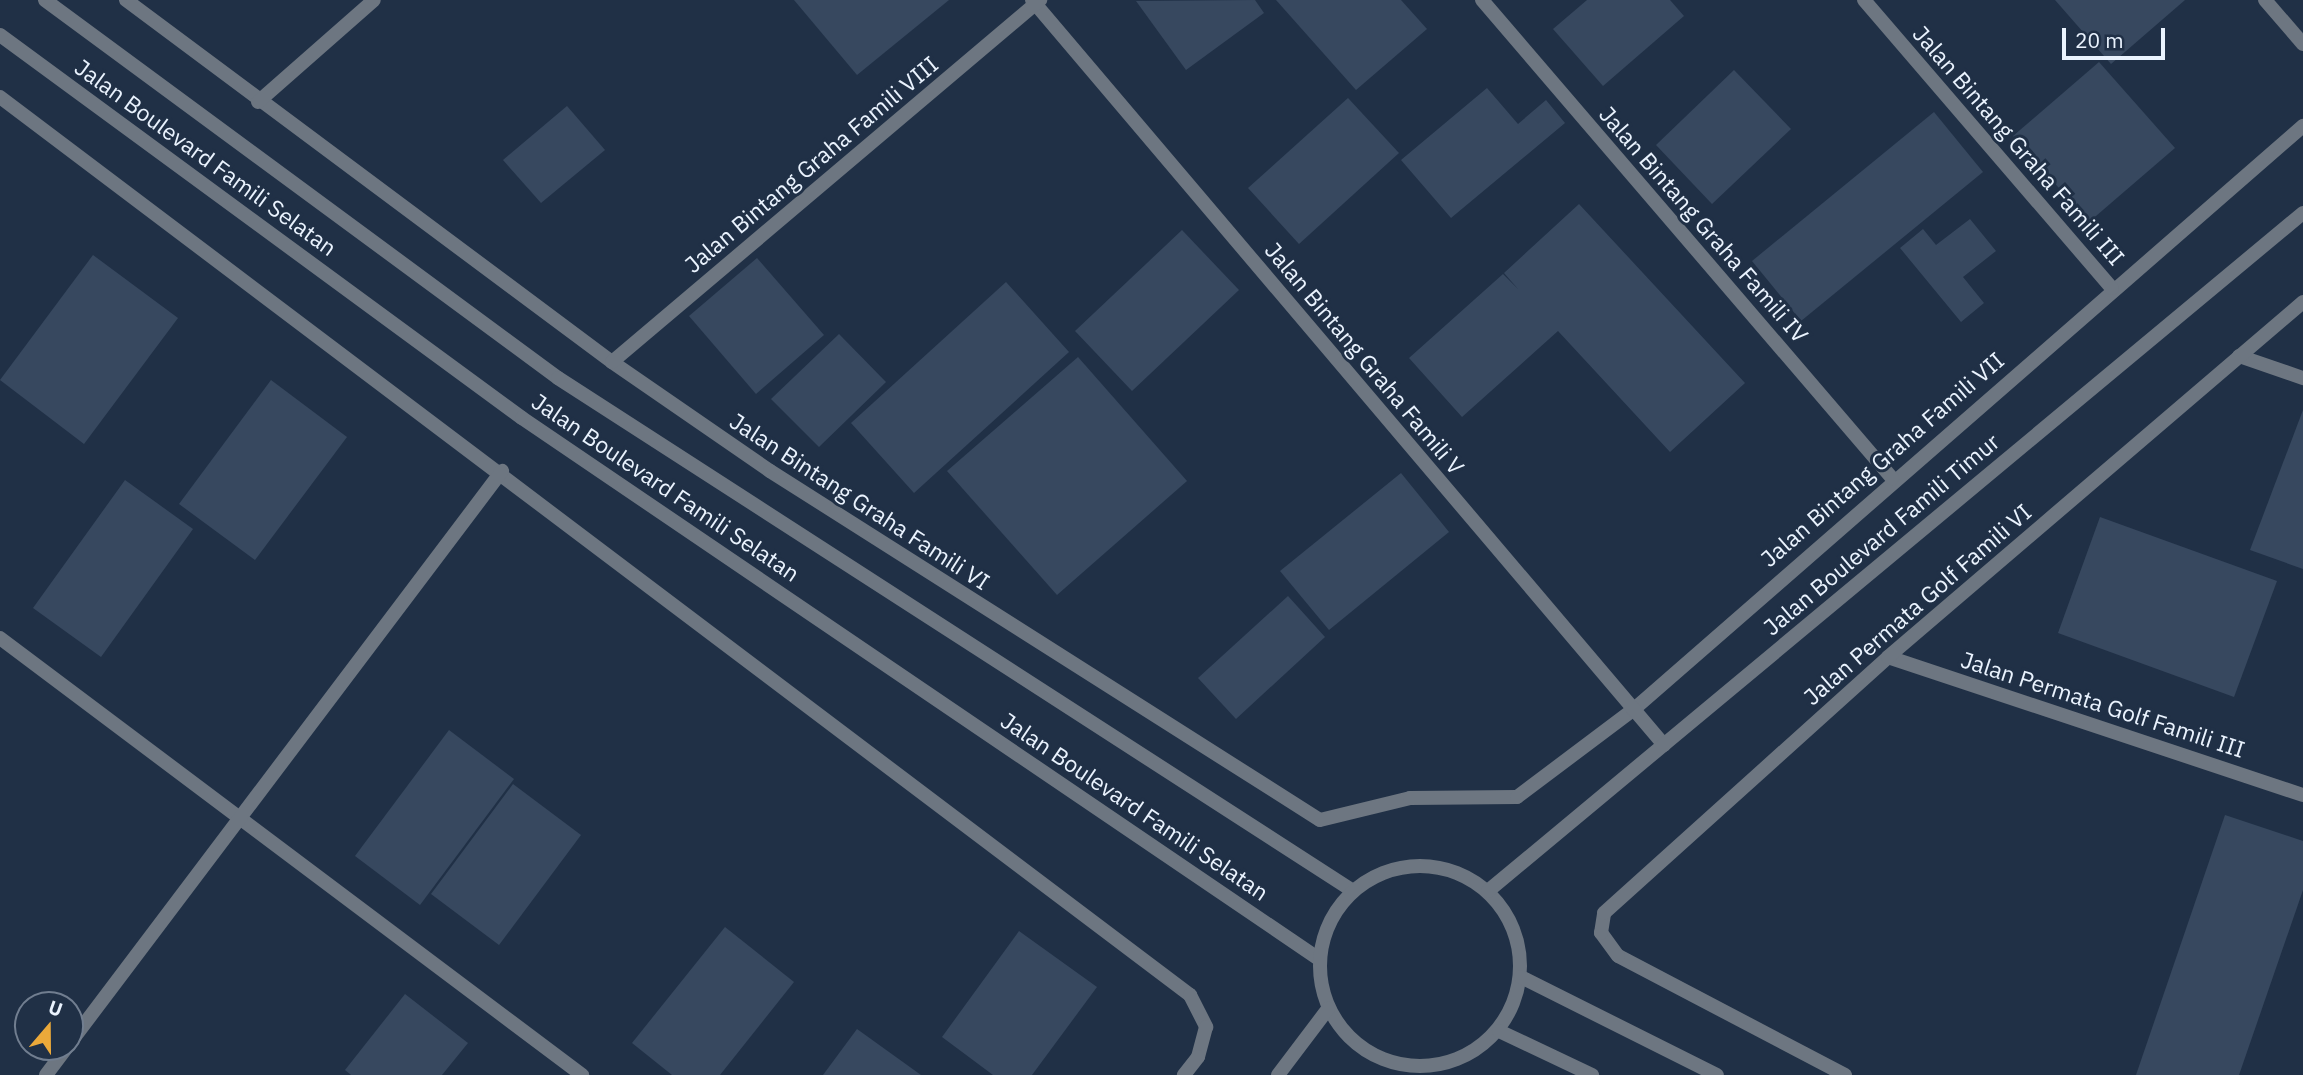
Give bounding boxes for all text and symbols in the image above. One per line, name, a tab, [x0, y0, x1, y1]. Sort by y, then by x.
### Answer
scale bar	[2065, 14, 2168, 58]
street label: Jalan Bintang Graha Famili III	[1907, 20, 2131, 270]
text: 20 m	[2075, 26, 2124, 54]
street label: Jalan Bintang Graha Famili VIII	[679, 50, 943, 278]
street label: Jalan Boulevard Famili Selatan	[70, 53, 342, 261]
street label: Jalan Bintang Graha Famili IV	[1594, 100, 1814, 348]
street label: Jalan Bintang Graha Famili V	[1260, 236, 1470, 480]
street label: Jalan Bintang Graha Famili VII	[1755, 346, 2009, 572]
street label: Jalan Boulevard Famili Selatan	[527, 387, 805, 587]
street label: Jalan Bintang Graha Famili VI	[725, 407, 995, 595]
street label: Jalan Boulevard Famili Timur	[1758, 427, 2004, 641]
street label: Jalan Permata Golf Famili VI	[1798, 498, 2036, 710]
street label: Jalan Permata Golf Famili III	[1958, 645, 2248, 763]
street label: Jalan Boulevard Famili Selatan	[996, 706, 1274, 906]
north arrow	[14, 991, 84, 1061]
text: U	[45, 995, 66, 1022]

